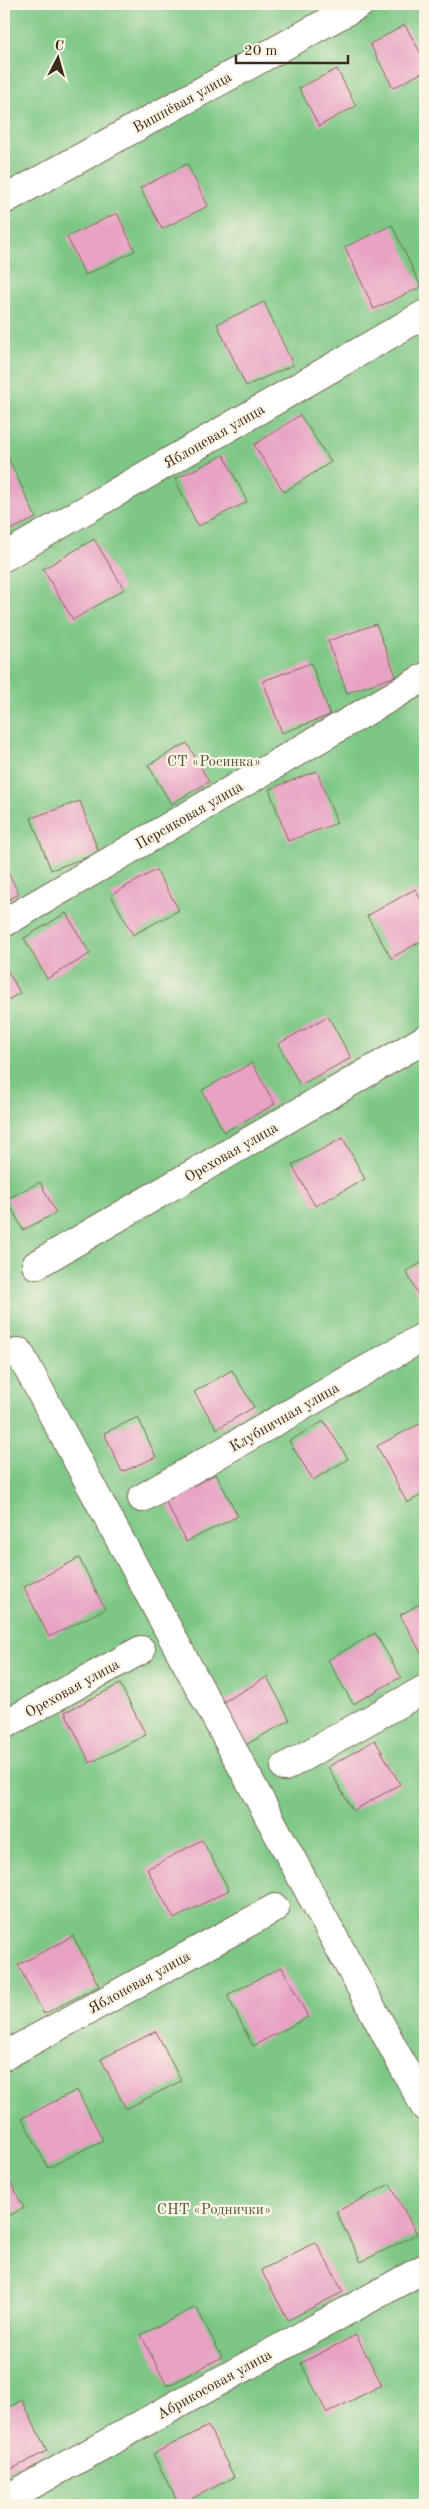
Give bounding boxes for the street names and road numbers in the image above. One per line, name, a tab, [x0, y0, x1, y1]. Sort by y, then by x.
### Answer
street label: Вишнёвая улица	[131, 70, 235, 137]
street label: Яблоневая улица	[162, 402, 268, 472]
street label: Персиковая улица	[134, 779, 246, 853]
street label: Ореховая улица	[183, 1120, 281, 1186]
street label: Клубничная улица	[227, 1381, 343, 1456]
street label: Ореховая улица	[23, 1657, 123, 1721]
street label: Яблоневая улица	[86, 1949, 194, 2017]
street label: Абрикосовая улица	[155, 2347, 275, 2423]

